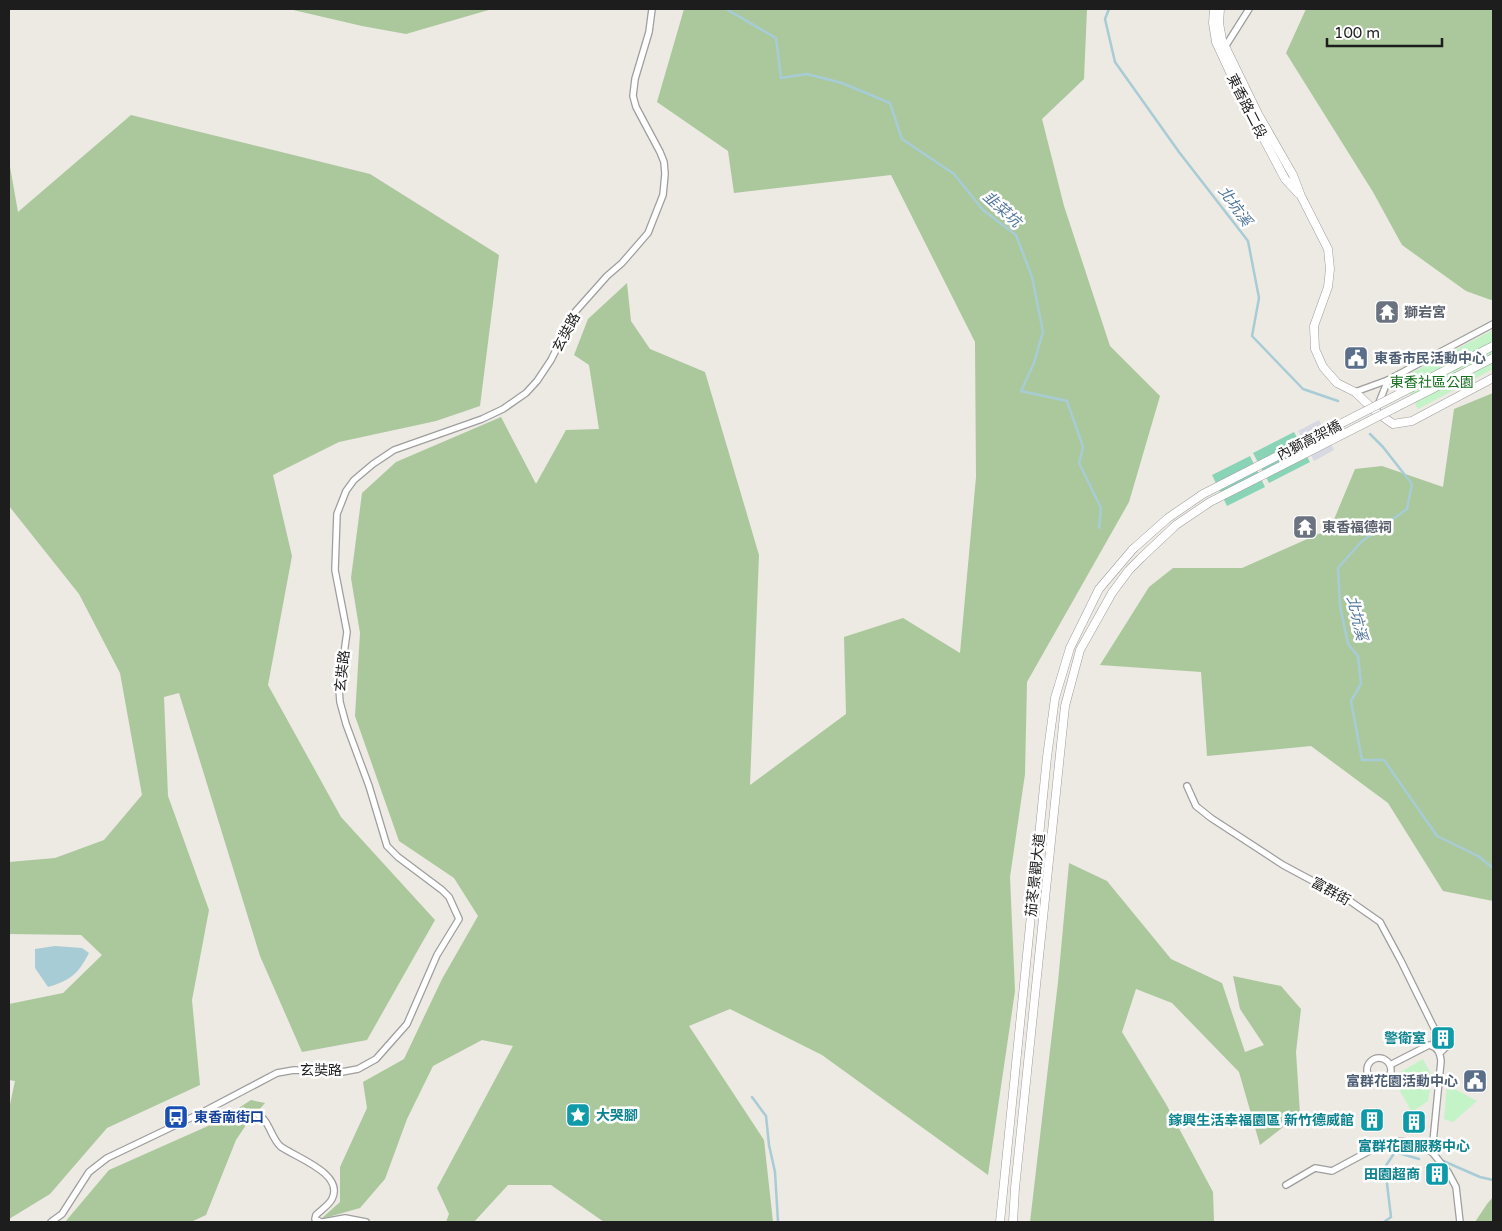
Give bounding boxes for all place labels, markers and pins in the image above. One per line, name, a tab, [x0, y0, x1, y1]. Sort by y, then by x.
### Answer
temple icon: 獅岩宮	[1374, 299, 1400, 325]
place label: 獅岩宮	[1404, 304, 1446, 321]
public building icon: 東香市民活動中心	[1343, 345, 1369, 371]
place label: 東香市民活動中心	[1374, 350, 1486, 367]
temple icon: 東香福德祠	[1292, 514, 1318, 540]
place label: 東香福德祠	[1322, 519, 1392, 536]
building icon: 警衛室	[1430, 1025, 1456, 1051]
place label: 警衛室	[1384, 1030, 1426, 1047]
public building icon: 富群花園活動中心	[1462, 1068, 1488, 1094]
place label: 富群花園活動中心	[1346, 1073, 1458, 1090]
place icon: 大哭腳	[565, 1102, 591, 1128]
bus stop icon: 東香南街口	[163, 1104, 189, 1130]
place label: 大哭腳	[596, 1107, 638, 1124]
building icon: 鎵興生活幸福園區 新竹德威館	[1359, 1107, 1385, 1133]
place label: 東香南街口	[194, 1109, 264, 1126]
building icon: 富群花園服務中心	[1401, 1109, 1427, 1135]
place label: 鎵興生活幸福園區 新竹德威館	[1168, 1112, 1354, 1129]
place label: 富群花園服務中心	[1358, 1138, 1470, 1155]
building icon: 田園超商	[1424, 1161, 1450, 1187]
place label: 田園超商	[1364, 1166, 1420, 1183]

